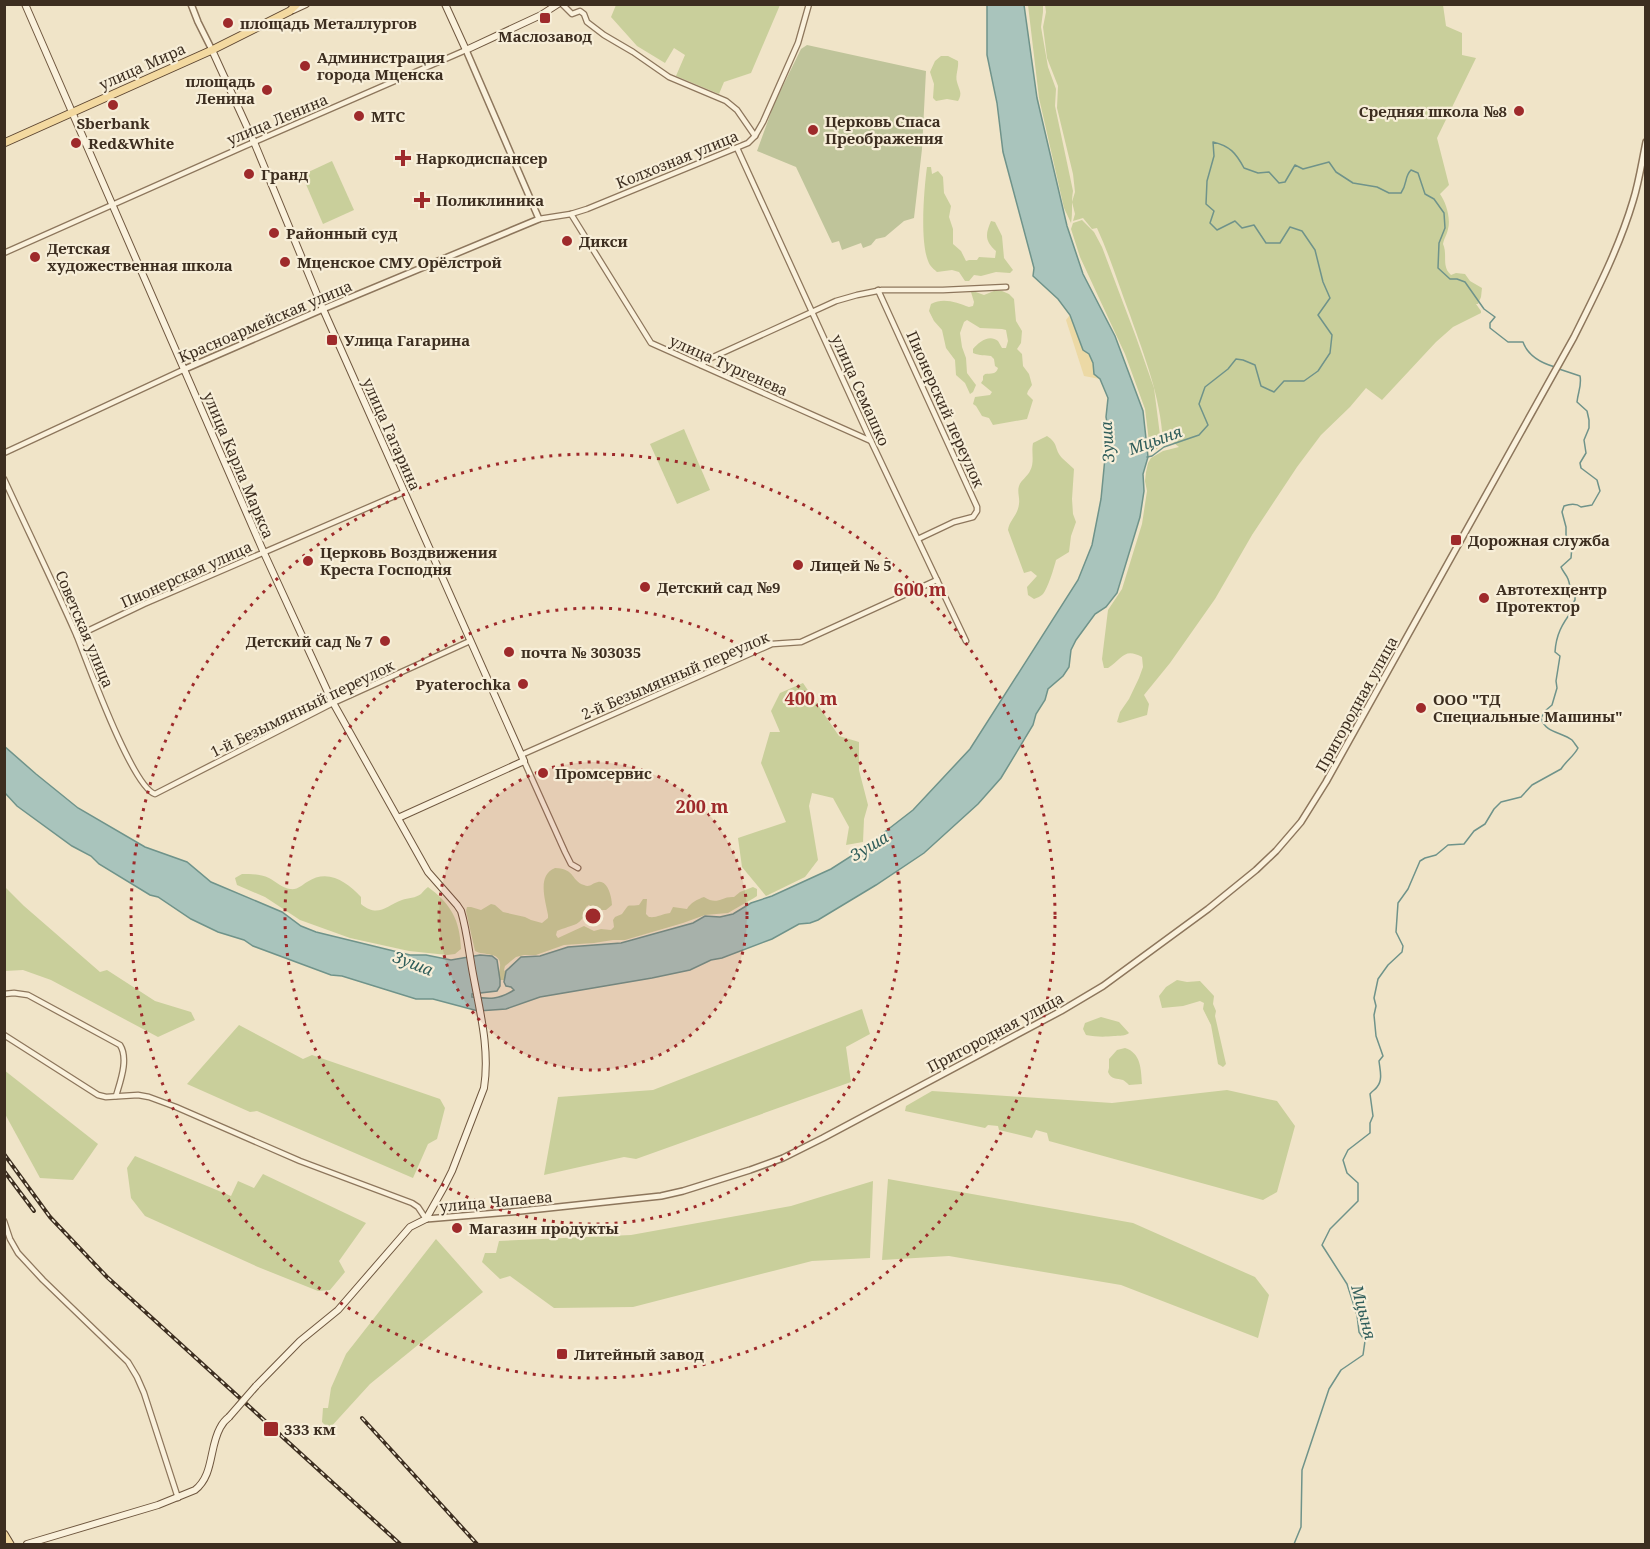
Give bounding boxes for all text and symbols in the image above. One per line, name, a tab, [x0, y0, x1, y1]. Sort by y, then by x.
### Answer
marker: Маслозавод	[538, 11, 552, 25]
place label: площадь Металлургов	[240, 13, 417, 33]
marker: площадь Металлургов	[221, 16, 235, 30]
place label: Маслозавод	[498, 26, 593, 46]
street label: улица Мира	[96, 38, 188, 94]
place label: Администрация города Мценска	[317, 47, 445, 84]
marker: Администрация города Мценска	[298, 59, 312, 73]
place label: площадь Ленина	[185, 71, 255, 108]
marker: площадь Ленина	[260, 83, 274, 97]
street label: улица Ленина	[223, 89, 331, 149]
marker: Sberbank	[106, 98, 120, 112]
place label: Средняя школа №8	[1359, 101, 1507, 121]
marker: Средняя школа №8	[1512, 104, 1526, 118]
place label: МТС	[371, 106, 406, 126]
marker: МТС	[352, 109, 366, 123]
place label: Церковь Спаса Преображения	[825, 111, 943, 148]
place label: Sberbank	[76, 113, 150, 133]
marker: Церковь Спаса Преображения	[806, 123, 820, 137]
street label: Колхозная улица	[613, 125, 741, 193]
place label: Red&White	[88, 133, 174, 153]
marker: Red&White	[69, 136, 83, 150]
place label: Наркодиспансер	[416, 148, 548, 168]
marker: Наркодиспансер	[394, 149, 412, 167]
place label: Гранд	[261, 164, 309, 184]
marker: Гранд	[242, 167, 256, 181]
place label: Поликлиника	[436, 190, 544, 210]
marker: Поликлиника	[413, 191, 431, 209]
place label: Районный суд	[286, 223, 398, 243]
marker: Районный суд	[267, 226, 281, 240]
place label: Дикси	[579, 231, 628, 251]
marker: Дикси	[560, 234, 574, 248]
place label: Детская художественная школа	[47, 238, 233, 275]
marker: Детская художественная школа	[28, 250, 42, 264]
place label: Мценское СМУ Орёлстрой	[297, 252, 502, 272]
marker: Мценское СМУ Орёлстрой	[278, 255, 292, 269]
street label: Красноармейская улица	[175, 275, 355, 367]
street label: Пионерский переулок	[902, 328, 990, 491]
place label: Улица Гагарина	[344, 330, 470, 350]
street label: улица Тургенева	[667, 330, 791, 400]
street label: улица Семашко	[827, 331, 895, 449]
marker: Улица Гагарина	[325, 333, 339, 347]
street label: улица Гагарина	[358, 375, 426, 493]
street label: улица Карла Маркса	[199, 388, 279, 542]
water label: Мцыня	[1124, 420, 1185, 460]
water label: Зуша	[1095, 421, 1119, 463]
place label: Дорожная служба	[1468, 530, 1610, 550]
marker: Дорожная служба	[1449, 533, 1463, 547]
street label: Пионерская улица	[117, 536, 255, 612]
place label: Церковь Воздвижения Креста Господня	[320, 542, 497, 579]
marker: Церковь Воздвижения Креста Господня	[301, 554, 315, 568]
place label: Лицей № 5	[810, 555, 892, 575]
marker: Лицей № 5	[791, 558, 805, 572]
street label: Советская улица	[51, 567, 119, 691]
place label: Детский сад №9	[657, 577, 780, 597]
text: 600 m	[894, 577, 947, 601]
place label: Автотехцентр Протектор	[1496, 579, 1607, 616]
marker: Детский сад №9	[638, 580, 652, 594]
marker: Автотехцентр Протектор	[1477, 591, 1491, 605]
street label: 2-й Безымянный переулок	[578, 626, 772, 724]
place label: Детский сад № 7	[246, 631, 373, 651]
street label: Пригородная улица	[1310, 633, 1402, 775]
marker: Детский сад № 7	[378, 634, 392, 648]
place label: почта № 303035	[521, 642, 641, 662]
marker: почта № 303035	[502, 645, 516, 659]
street label: 1-й Безымянный переулок	[207, 655, 397, 761]
place label: Pyaterochka	[416, 674, 511, 694]
marker: Pyaterochka	[516, 677, 530, 691]
text: 400 m	[785, 686, 838, 710]
place label: ООО "ТД Специальные Машины"	[1433, 689, 1623, 726]
marker: ООО "ТД Специальные Машины"	[1414, 701, 1428, 715]
place label: Промсервис	[555, 763, 652, 783]
marker: Промсервис	[536, 766, 550, 780]
text: 200 m	[676, 794, 729, 818]
water label: Зуша	[846, 826, 892, 866]
centre of rings	[583, 906, 603, 926]
water label: Зуша	[390, 945, 436, 981]
street label: Пригородная улица	[923, 987, 1067, 1077]
street label: улица Чапаева	[439, 1186, 553, 1216]
place label: Магазин продукты	[469, 1218, 619, 1238]
marker: Магазин продукты	[450, 1221, 464, 1235]
water label: Мцыня	[1346, 1281, 1382, 1342]
place label: Литейный завод	[574, 1344, 704, 1364]
marker: Литейный завод	[555, 1347, 569, 1361]
place label: 333 км	[284, 1419, 336, 1439]
marker: 333 км	[262, 1420, 280, 1438]

